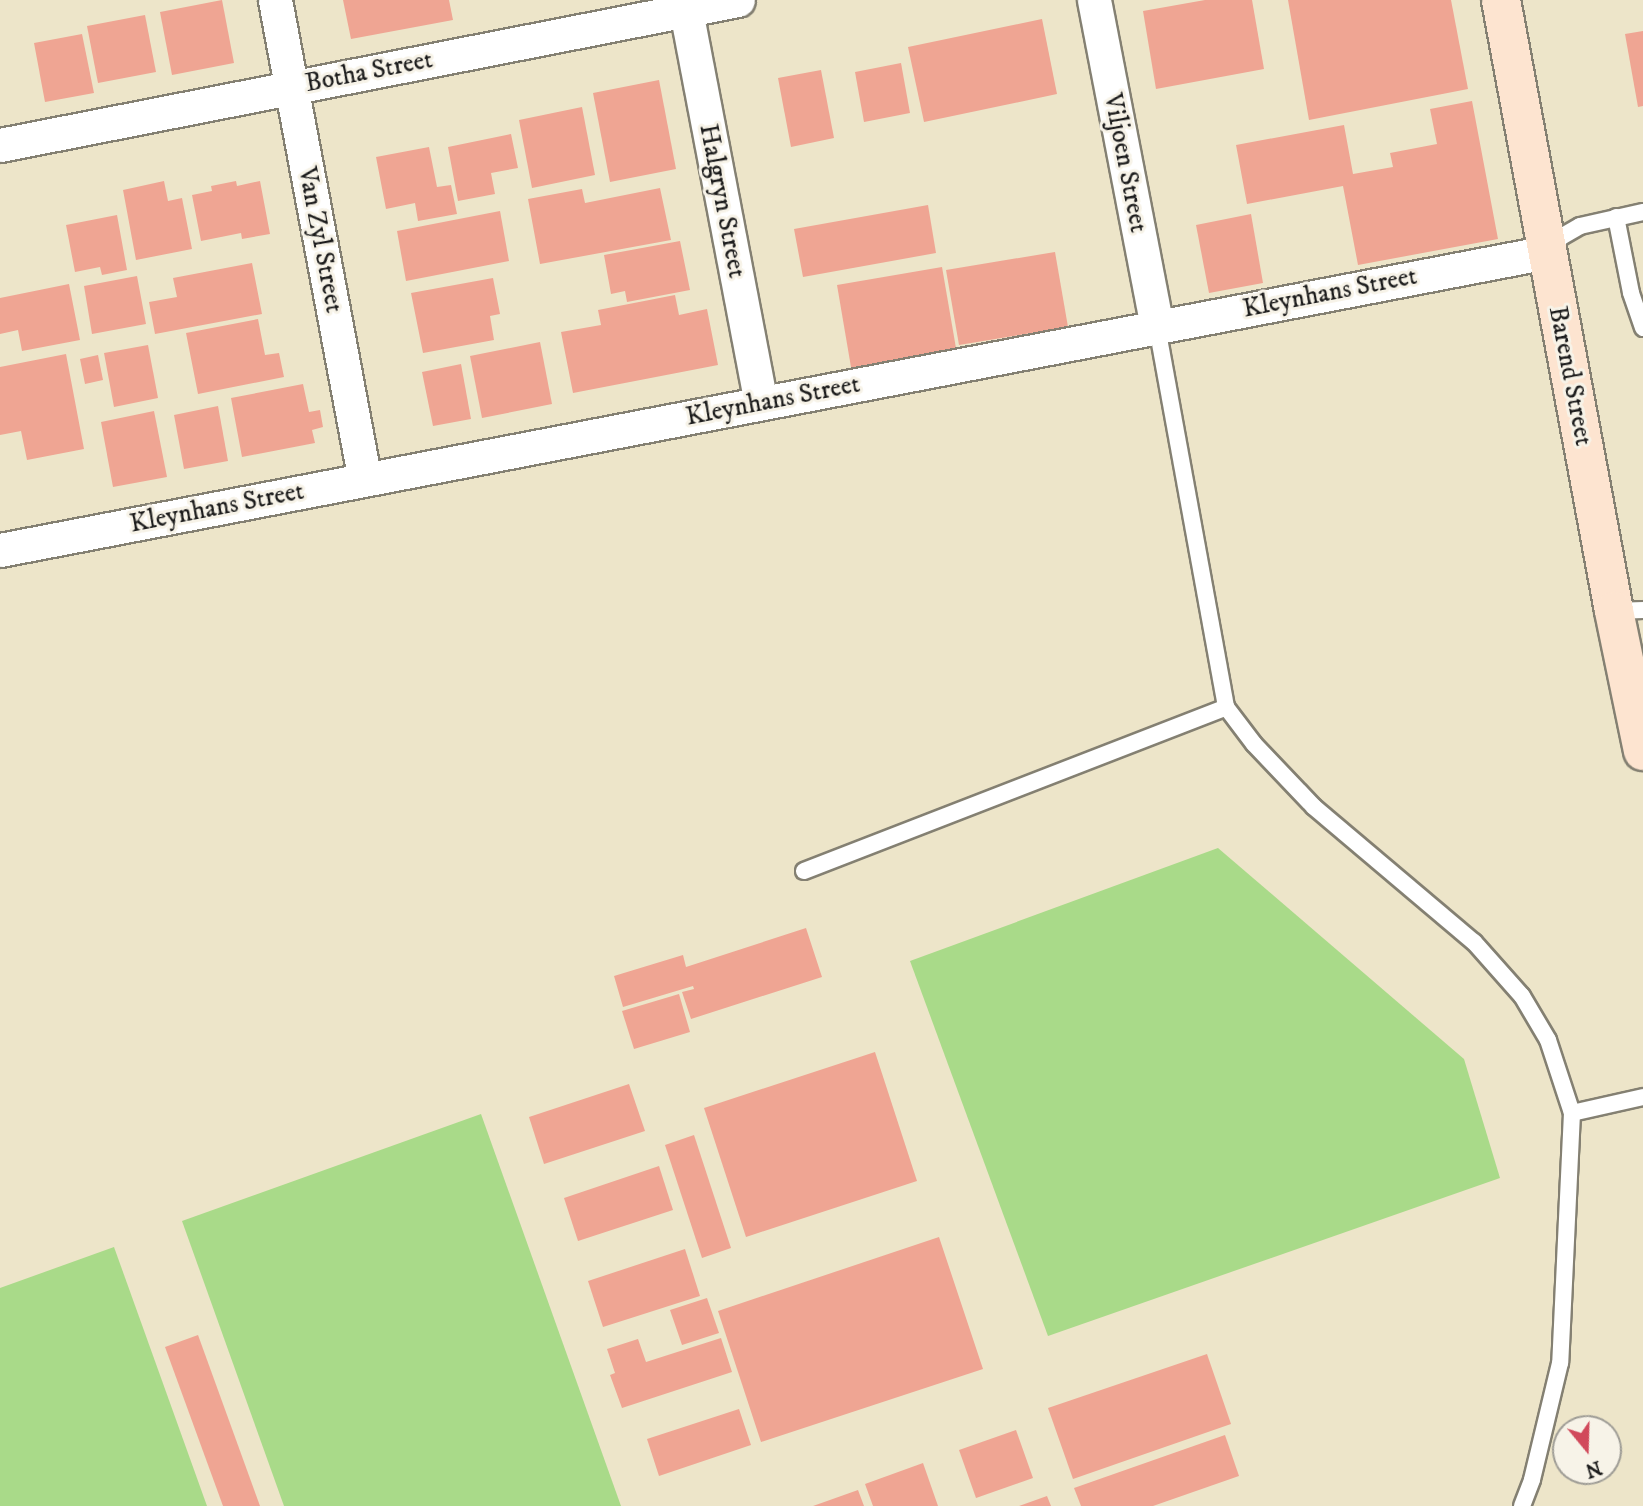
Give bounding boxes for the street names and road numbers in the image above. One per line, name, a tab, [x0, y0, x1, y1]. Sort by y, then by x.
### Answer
street label: Botha Street	[303, 44, 435, 100]
street label: Viljoen Street	[1096, 91, 1154, 235]
street label: Halgryn Street	[692, 121, 752, 281]
street label: Van Zyl Street	[291, 164, 349, 316]
street label: Kleynhans Street	[1240, 261, 1420, 325]
street label: Barend Street	[1541, 304, 1599, 448]
street label: Kleynhans Street	[683, 369, 863, 433]
street label: Kleynhans Street	[127, 476, 307, 540]

